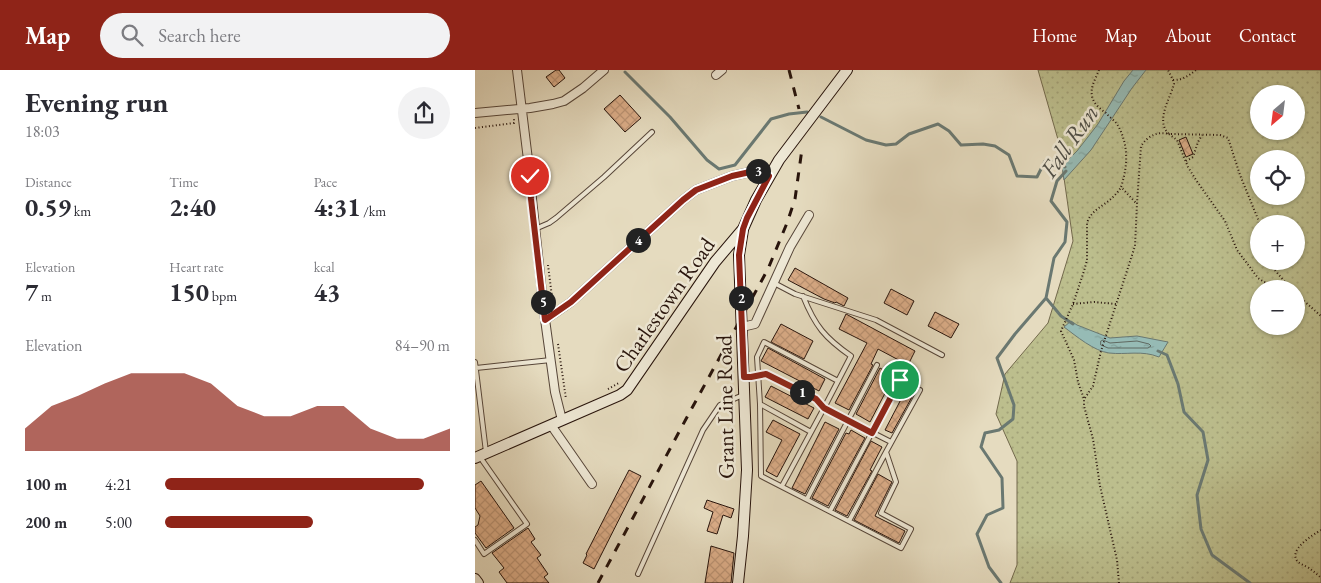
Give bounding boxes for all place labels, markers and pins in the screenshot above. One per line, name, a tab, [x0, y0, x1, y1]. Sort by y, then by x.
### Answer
pin	[509, 155, 551, 197]
pin: 3	[745, 158, 771, 184]
pin: 4	[625, 228, 651, 252]
pin: 2	[729, 286, 753, 310]
pin: 5	[531, 290, 555, 314]
pin	[879, 359, 921, 401]
pin: 1	[789, 380, 815, 404]

